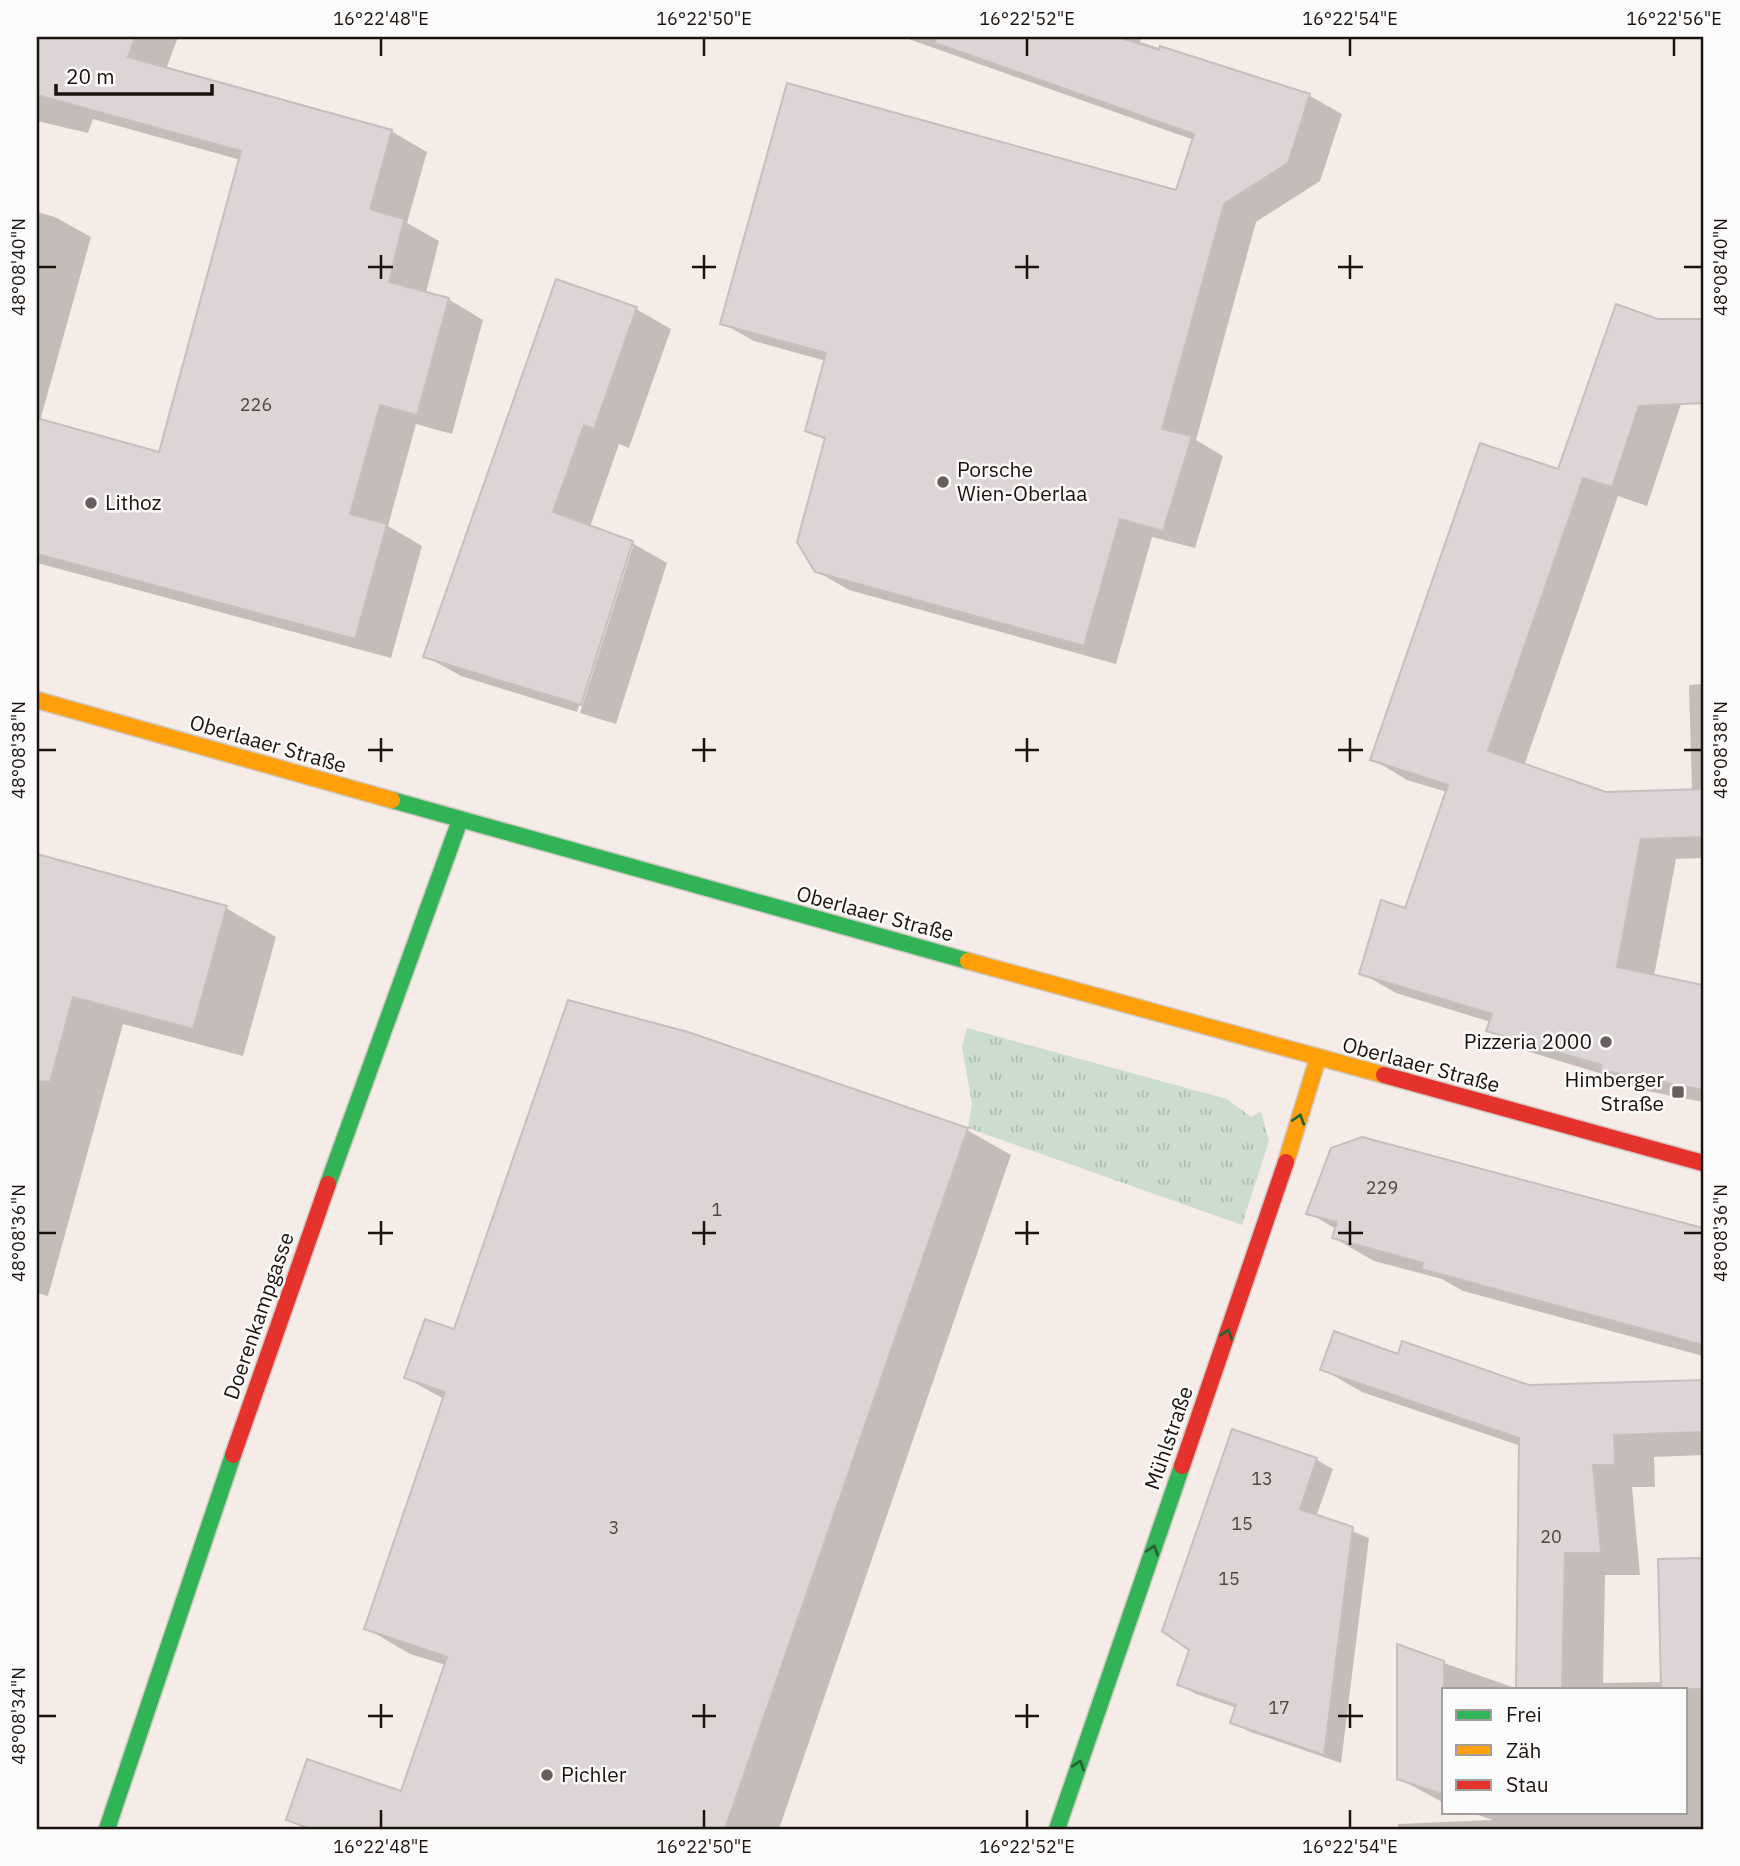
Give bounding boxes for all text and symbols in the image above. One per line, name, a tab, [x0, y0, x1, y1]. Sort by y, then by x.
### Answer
text: 16°22'48"E	[333, 7, 429, 30]
text: 16°22'50"E	[656, 7, 752, 30]
text: 16°22'52"E	[979, 7, 1075, 30]
text: 16°22'54"E	[1302, 7, 1398, 30]
text: 16°22'56"E	[1626, 7, 1722, 30]
scale bar	[56, 52, 212, 96]
text: 20 m	[66, 62, 115, 90]
text: 48°08'40"N	[7, 218, 30, 316]
text: 48°08'40"N	[1709, 218, 1732, 316]
house number: 226	[240, 393, 272, 416]
place label: Porsche Wien-Oberlaa	[957, 455, 1088, 507]
marker: Porsche Wien-Oberlaa	[935, 474, 951, 490]
place label: Lithoz	[105, 488, 162, 516]
marker: Lithoz	[83, 495, 99, 511]
text: 48°08'38"N	[7, 701, 30, 799]
text: 48°08'38"N	[1709, 701, 1732, 799]
street label: Oberlaaer Straße	[187, 707, 350, 779]
street label: Oberlaaer Straße	[793, 879, 957, 948]
place label: Pizzeria 2000	[1464, 1027, 1592, 1055]
street label: Oberlaaer Straße	[1339, 1030, 1503, 1099]
marker: Pizzeria 2000	[1598, 1034, 1614, 1050]
place label: Himberger Straße	[1564, 1065, 1664, 1117]
marker: Himberger Straße	[1670, 1084, 1686, 1100]
one-way arrow	[1291, 1113, 1306, 1125]
house number: 229	[1366, 1176, 1398, 1199]
text: 48°08'36"N	[7, 1184, 30, 1282]
text: 48°08'36"N	[1709, 1184, 1732, 1282]
house number: 1	[712, 1198, 722, 1221]
street label: Doerenkampgasse	[216, 1228, 300, 1403]
one-way arrow	[1219, 1329, 1233, 1341]
street label: Mühlstraße	[1137, 1382, 1199, 1493]
house number: 13	[1251, 1467, 1273, 1490]
house number: 15	[1231, 1512, 1253, 1535]
house number: 3	[609, 1516, 619, 1539]
house number: 20	[1540, 1525, 1562, 1548]
one-way arrow	[1145, 1544, 1159, 1556]
house number: 15	[1218, 1567, 1240, 1590]
text: 48°08'34"N	[7, 1667, 30, 1765]
legend	[1442, 1688, 1688, 1814]
house number: 17	[1268, 1696, 1290, 1719]
text: Frei	[1506, 1700, 1542, 1728]
text: Zäh	[1506, 1736, 1541, 1764]
one-way arrow	[1071, 1759, 1085, 1771]
place label: Pichler	[561, 1760, 627, 1788]
marker: Pichler	[539, 1767, 555, 1783]
text: Stau	[1506, 1770, 1549, 1798]
text: 16°22'48"E	[333, 1835, 429, 1858]
text: 16°22'50"E	[656, 1835, 752, 1858]
text: 16°22'52"E	[979, 1835, 1075, 1858]
text: 16°22'54"E	[1302, 1835, 1398, 1858]

